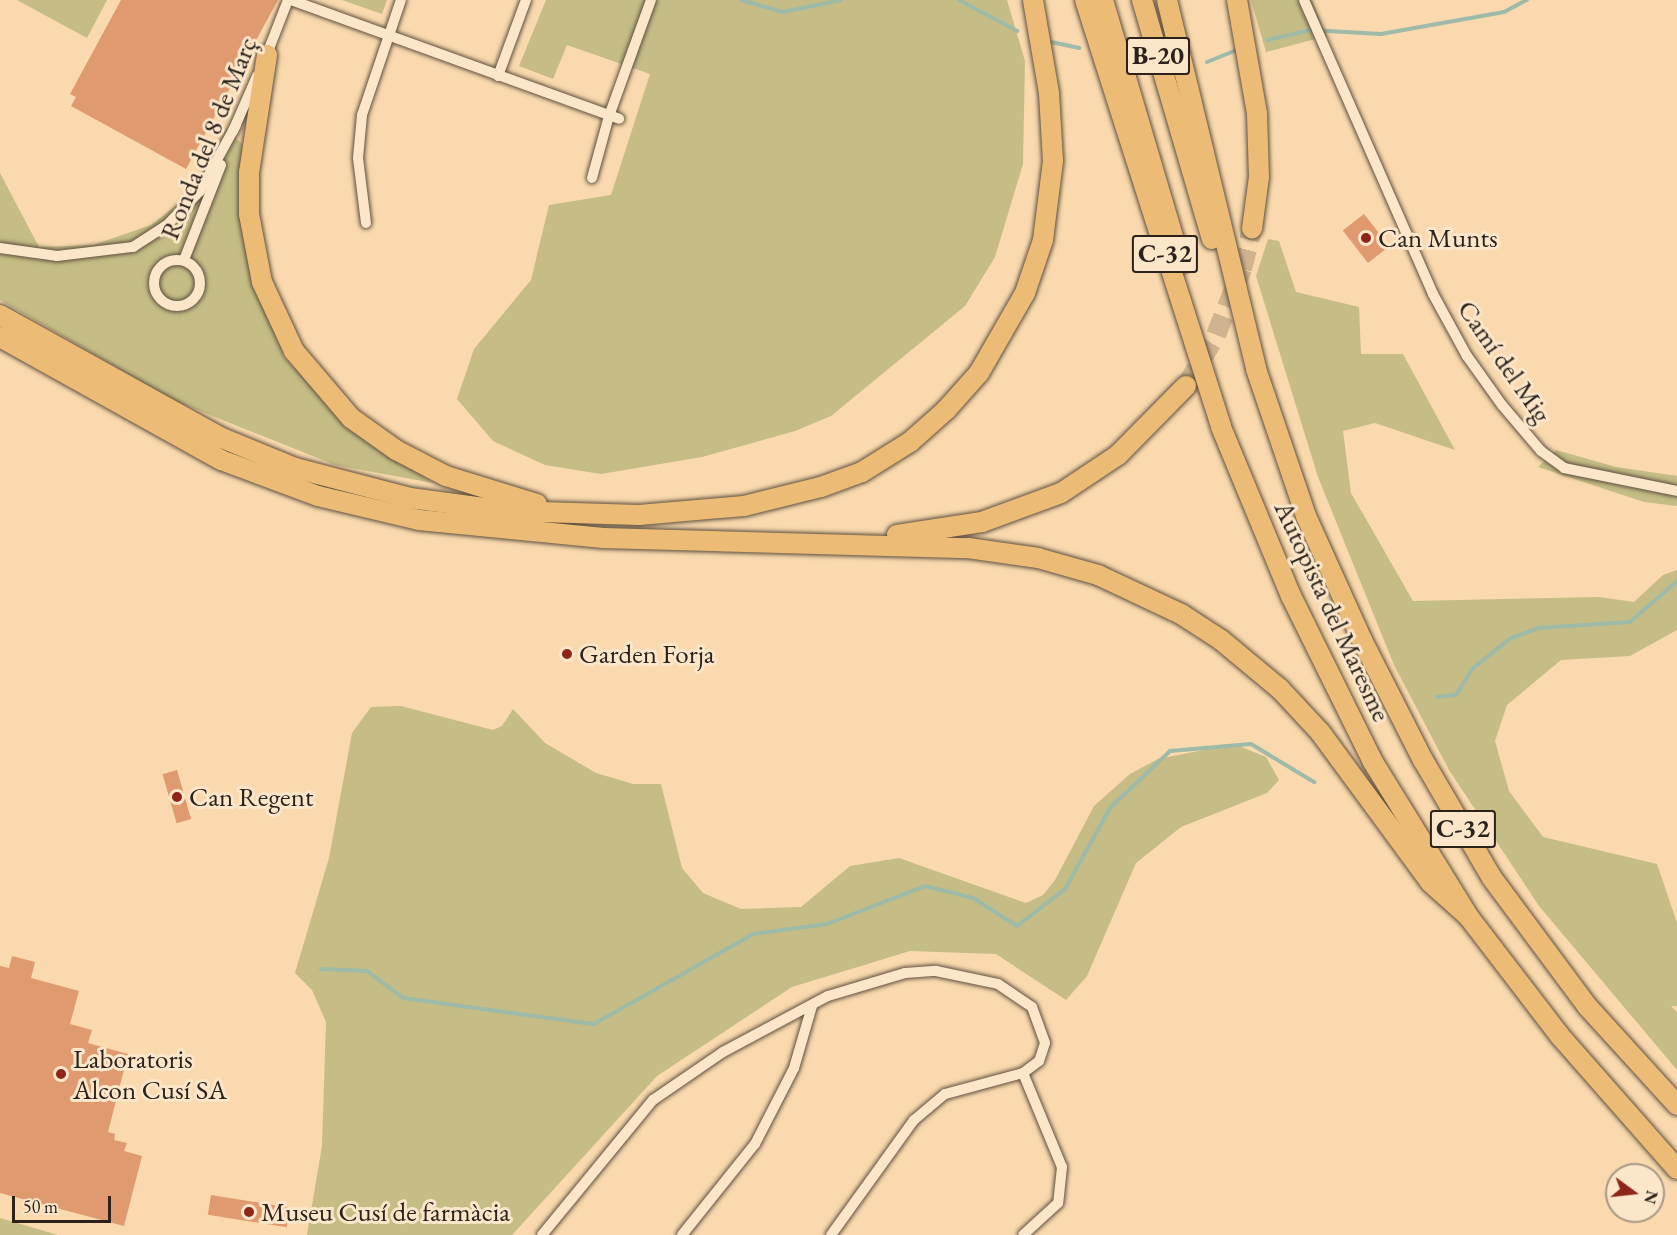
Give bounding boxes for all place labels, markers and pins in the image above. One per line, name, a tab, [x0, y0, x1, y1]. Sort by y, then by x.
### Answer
place label: Can Munts	[1378, 222, 1498, 254]
marker: Can Munts	[1359, 231, 1373, 245]
place label: Garden Forja	[579, 638, 715, 670]
marker: Garden Forja	[560, 647, 574, 661]
place label: Can Regent	[189, 781, 313, 813]
marker: Can Regent	[170, 790, 184, 804]
place label: Laboratoris Alcon Cusí SA	[73, 1042, 227, 1105]
marker: Laboratoris Alcon Cusí SA	[54, 1067, 68, 1081]
place label: Museu Cusí de farmàcia	[261, 1196, 510, 1228]
marker: Museu Cusí de farmàcia	[242, 1205, 256, 1219]

